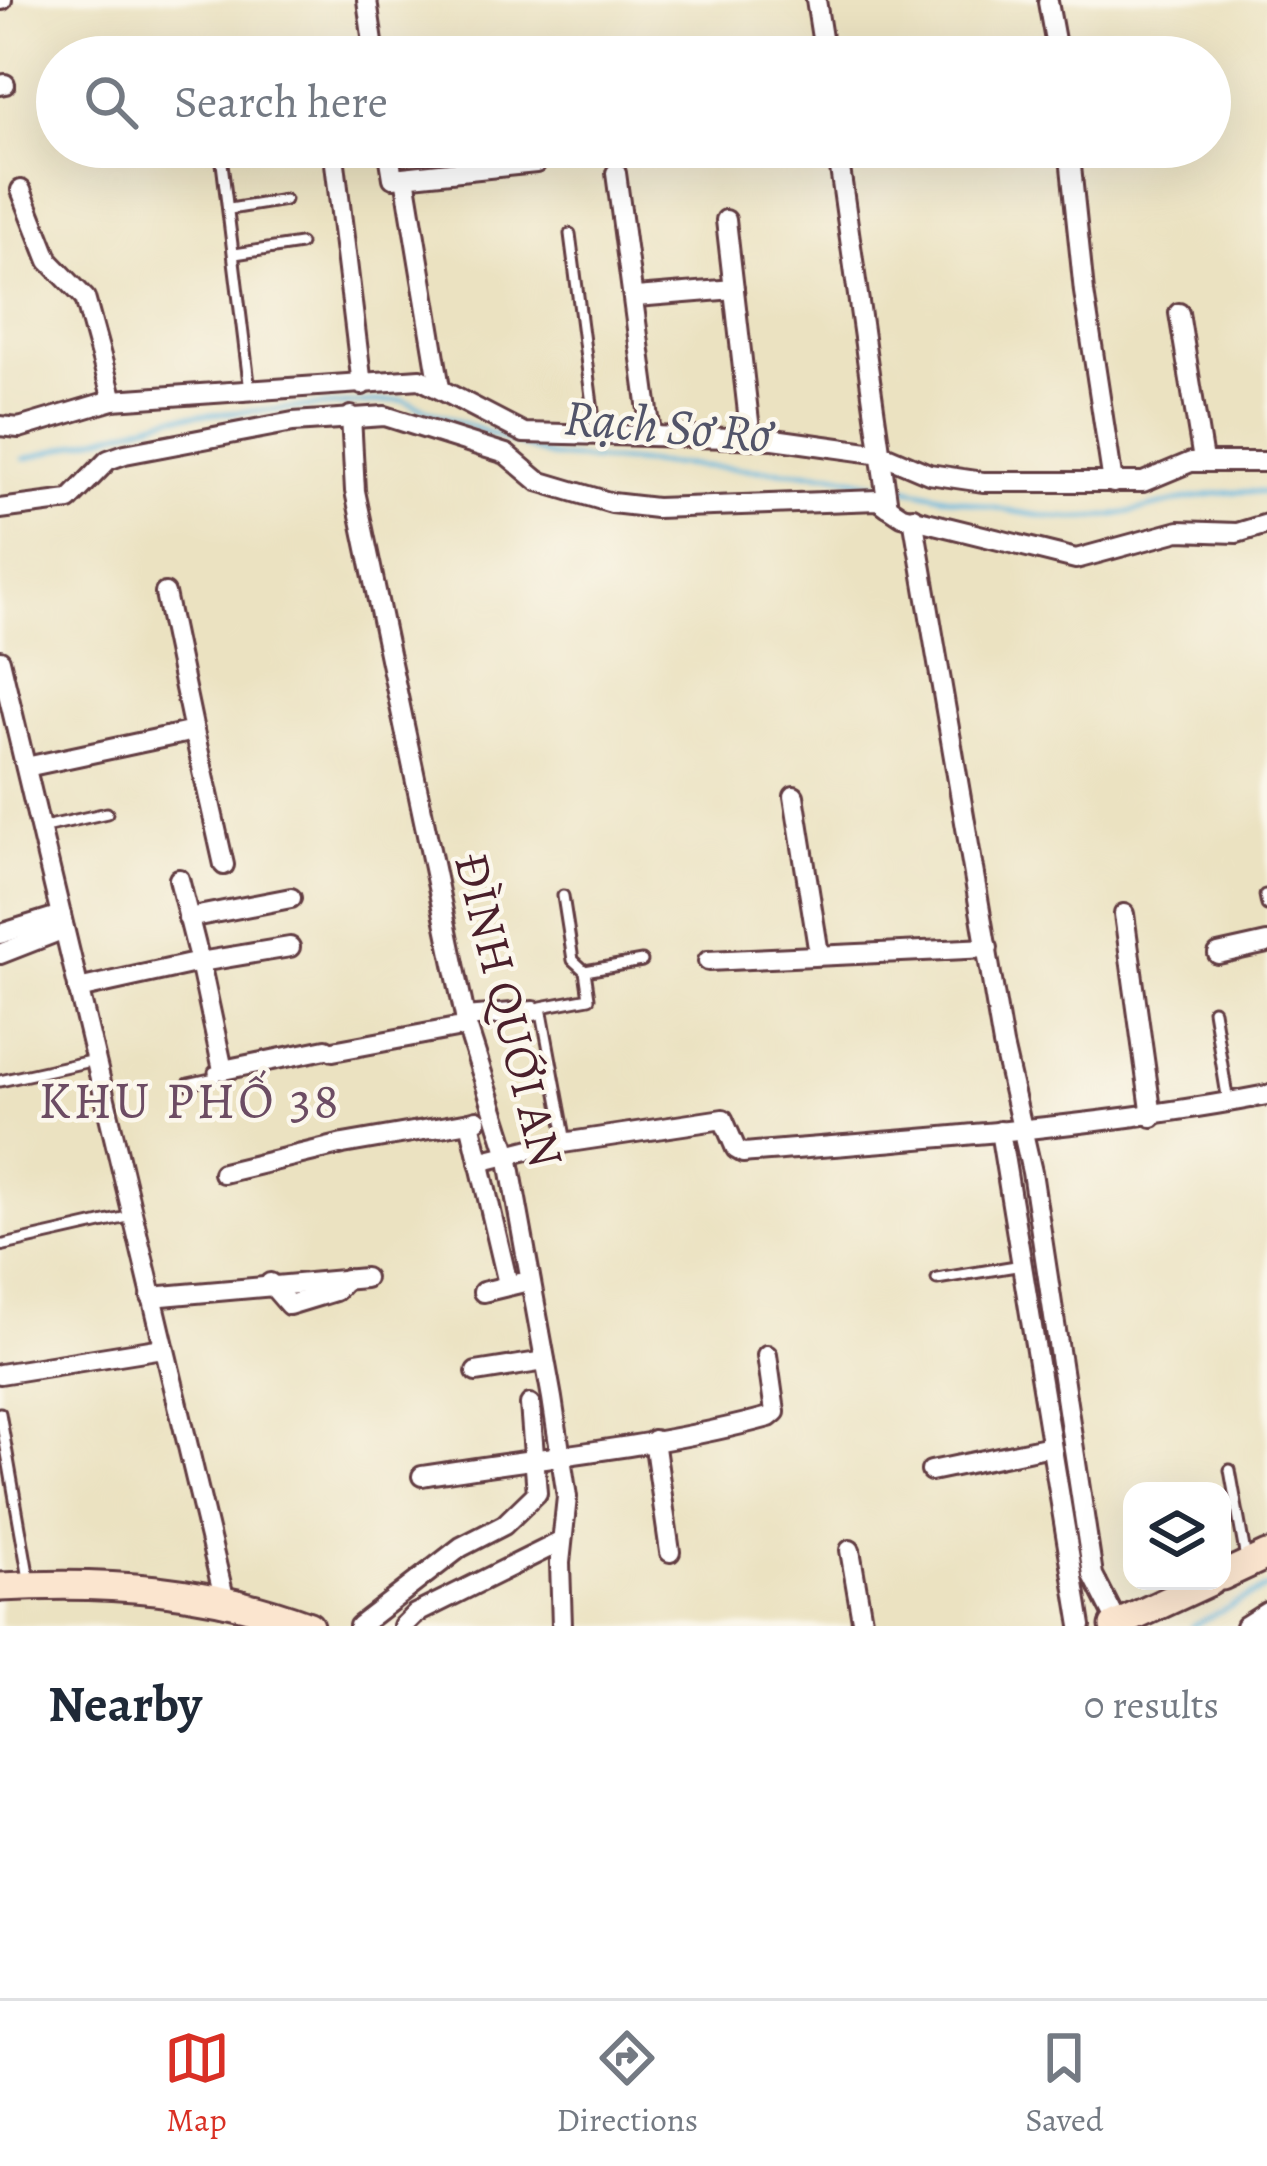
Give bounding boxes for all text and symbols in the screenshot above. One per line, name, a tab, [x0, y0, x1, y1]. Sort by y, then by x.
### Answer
search box	[36, 36, 1231, 168]
icon: search	[78, 69, 144, 135]
text: Search here	[174, 71, 388, 133]
water label: Rạch Sơ Rơ	[561, 382, 778, 470]
street label: ĐÌNH QUỚI AN	[438, 846, 580, 1174]
district label: KHU PHỐ 38	[38, 1066, 342, 1136]
map controls	[1123, 1482, 1231, 1590]
button: layers	[1123, 1482, 1231, 1590]
text: Nearby	[48, 1669, 202, 1739]
text: 0 results	[1084, 1678, 1219, 1731]
tab: Map	[164, 2025, 230, 2142]
tab: Directions	[557, 2025, 698, 2142]
tab: Saved	[1025, 2025, 1103, 2142]

